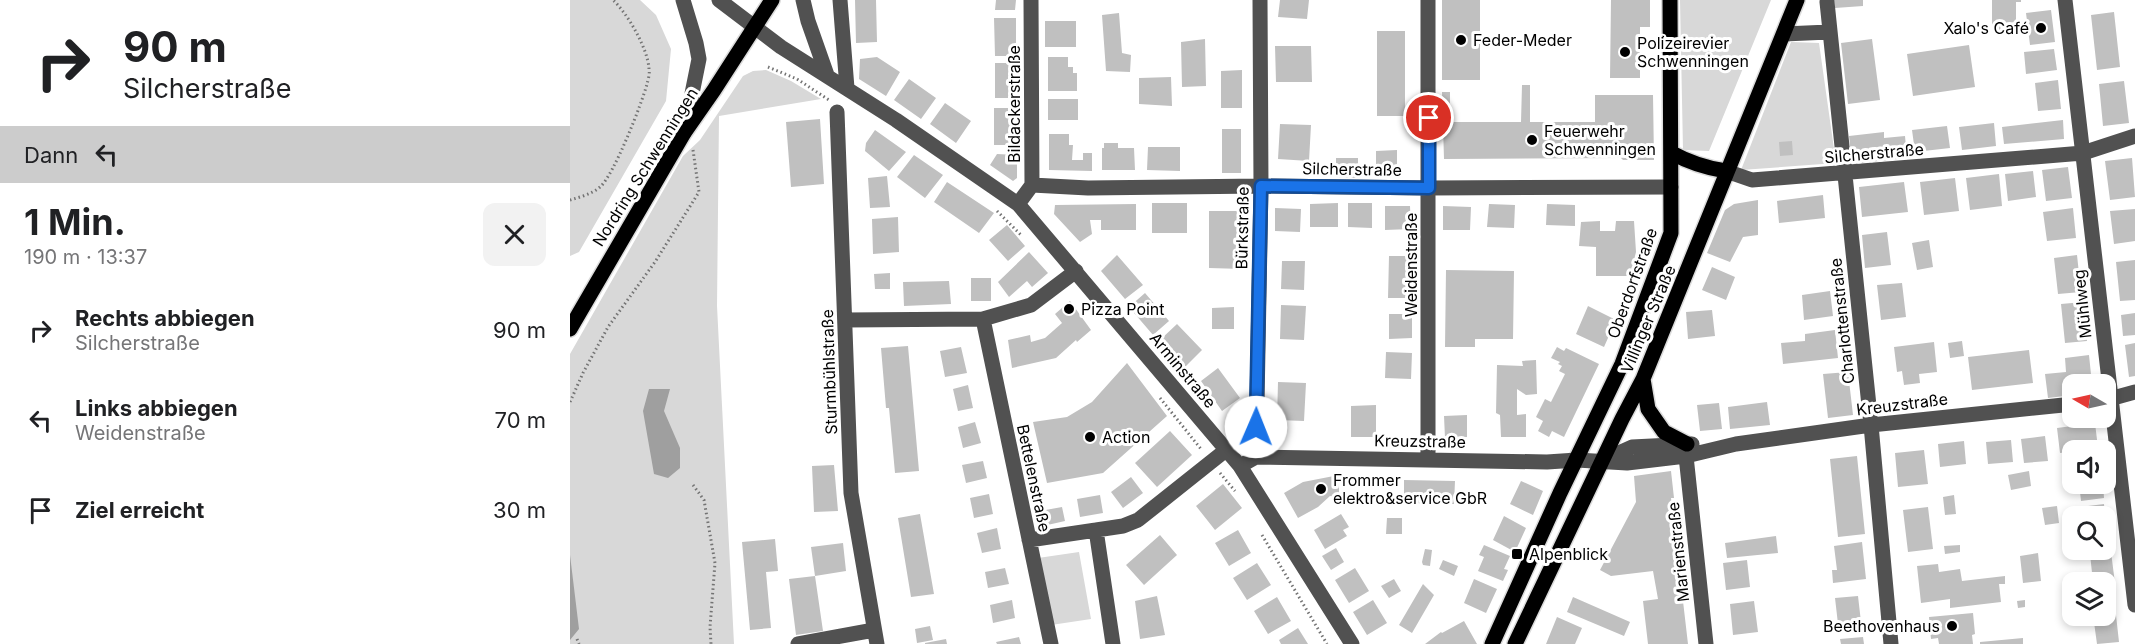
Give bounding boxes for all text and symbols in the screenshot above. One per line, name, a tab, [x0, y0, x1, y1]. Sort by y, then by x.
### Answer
place label: Xalo's Café	[1944, 18, 2029, 38]
text: 90 m	[123, 21, 227, 72]
marker: Xalo's Café	[2034, 21, 2048, 35]
icon: right	[24, 24, 102, 102]
place label: Feder-Meder	[1473, 30, 1572, 50]
marker: Feder-Meder	[1454, 33, 1468, 47]
place label: Polizeirevier Schwenningen	[1637, 33, 1749, 71]
street label: Bildackerstraße	[1004, 45, 1024, 163]
marker: Polizeirevier Schwenningen	[1618, 45, 1632, 59]
text: Silcherstraße	[123, 72, 292, 105]
street label: Nordring Schwenningen	[588, 84, 702, 250]
pin	[1403, 92, 1454, 143]
icon: arrive	[1412, 101, 1445, 134]
place label: Feuerwehr Schwenningen	[1544, 121, 1656, 159]
marker: Feuerwehr Schwenningen	[1525, 133, 1539, 147]
icon: left	[90, 138, 123, 171]
street label: Silcherstraße	[1823, 139, 1925, 167]
text: Dann	[24, 142, 78, 168]
street label: Silcherstraße	[1302, 158, 1402, 180]
street label: Bürkstraße	[1231, 186, 1253, 270]
text: 1 Min.	[24, 200, 126, 244]
button: close	[483, 203, 546, 266]
street label: Weidenstraße	[1401, 213, 1421, 317]
street label: Oberdorfstraße	[1603, 225, 1661, 341]
text: 190 m · 13:37	[24, 245, 147, 269]
street label: Charlottenstraße	[1825, 257, 1859, 385]
street label: Villinger Straße	[1616, 262, 1680, 376]
street label: Mühlweg	[2068, 269, 2096, 339]
place label: Pizza Point	[1081, 299, 1165, 319]
marker: Pizza Point	[1062, 302, 1076, 316]
text: Rechts abbiegen	[75, 305, 255, 331]
street label: Sturmbühlstraße	[817, 309, 841, 435]
icon: right	[24, 314, 57, 347]
text: 90 m	[493, 317, 546, 343]
street label: Arminstraße	[1146, 328, 1220, 412]
text: Silcherstraße	[75, 331, 200, 355]
north arrow	[2062, 374, 2116, 428]
map controls	[2062, 374, 2116, 626]
street label: Kreuzstraße	[1855, 388, 1949, 420]
text: Links abbiegen	[75, 395, 238, 421]
position arrow	[1224, 395, 1288, 459]
icon: left	[24, 404, 57, 437]
text: 70 m	[495, 407, 546, 433]
text: Weidenstraße	[75, 421, 206, 445]
street label: Bettelenstraße	[1013, 422, 1055, 534]
place label: Action	[1102, 427, 1150, 447]
marker: Action	[1083, 430, 1097, 444]
street label: Kreuzstraße	[1374, 430, 1466, 452]
button: sound	[2062, 440, 2116, 494]
place label: Frommer elektro&service GbR	[1333, 470, 1487, 508]
marker: Frommer elektro&service GbR	[1314, 482, 1328, 496]
icon: arrive	[24, 494, 57, 527]
text: Ziel erreicht	[75, 497, 204, 523]
text: 30 m	[493, 497, 546, 523]
street label: Marienstraße	[1663, 501, 1693, 603]
button: search	[2062, 506, 2116, 560]
place label: Alpenblick	[1529, 544, 1608, 564]
marker: Alpenblick	[1510, 547, 1524, 561]
button: layers	[2062, 572, 2116, 626]
place label: Beethovenhaus	[1823, 616, 1940, 636]
marker: Beethovenhaus	[1945, 619, 1959, 633]

